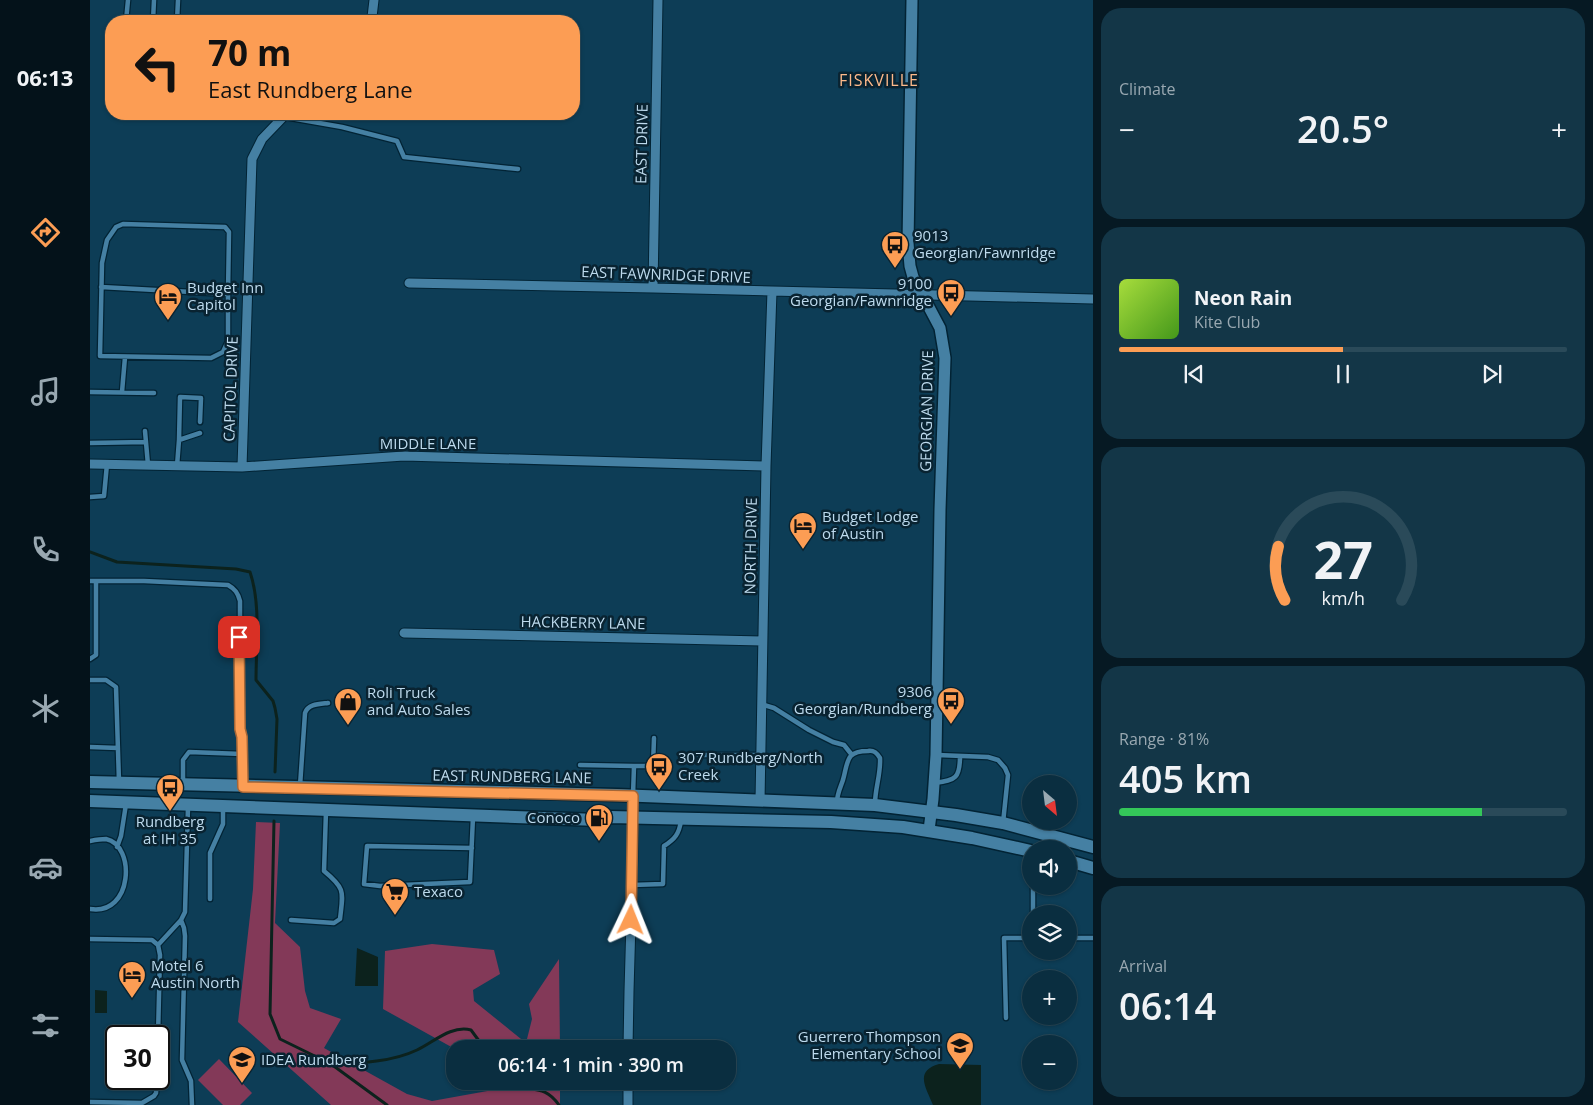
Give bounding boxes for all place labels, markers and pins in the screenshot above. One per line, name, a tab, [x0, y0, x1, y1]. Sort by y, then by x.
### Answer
place label: 9013 Georgian/Fawnridge	[914, 225, 1056, 262]
bus stop icon: 9013 Georgian/Fawnridge	[880, 230, 910, 269]
place label: 9100 Georgian/Fawnridge	[790, 273, 932, 310]
place label: Budget Inn Capitol	[187, 277, 263, 314]
bus stop icon: 9100 Georgian/Fawnridge	[936, 278, 966, 317]
hotel icon: Budget Inn Capitol	[153, 282, 183, 321]
place label: Budget Lodge of Austin	[822, 506, 918, 543]
hotel icon: Budget Lodge of Austin	[788, 511, 818, 550]
pin	[218, 616, 260, 658]
place label: 9306 Georgian/Rundberg	[794, 681, 932, 718]
place label: Roli Truck and Auto Sales	[367, 682, 470, 719]
bus stop icon: 9306 Georgian/Rundberg	[936, 686, 966, 725]
shop icon: Roli Truck and Auto Sales	[333, 687, 363, 726]
place label: 307 Rundberg/North Creek	[678, 747, 823, 784]
bus stop icon: 307 Rundberg/North Creek	[644, 752, 674, 791]
bus stop icon: Rundberg at IH 35	[155, 773, 185, 812]
fuel station icon: Conoco	[584, 803, 614, 842]
place label: Conoco	[527, 807, 580, 827]
place label: Rundberg at IH 35	[136, 811, 204, 848]
supermarket icon: Texaco	[380, 877, 410, 916]
place label: Texaco	[414, 881, 463, 901]
place label: Motel 6 Austin North	[151, 955, 240, 992]
hotel icon: Motel 6 Austin North	[117, 960, 147, 999]
place label: Guerrero Thompson Elementary School	[798, 1026, 941, 1063]
school or university icon: Guerrero Thompson Elementary School	[945, 1031, 975, 1070]
school or university icon: IDEA Rundberg	[227, 1045, 257, 1084]
place label: IDEA Rundberg	[261, 1049, 367, 1069]

